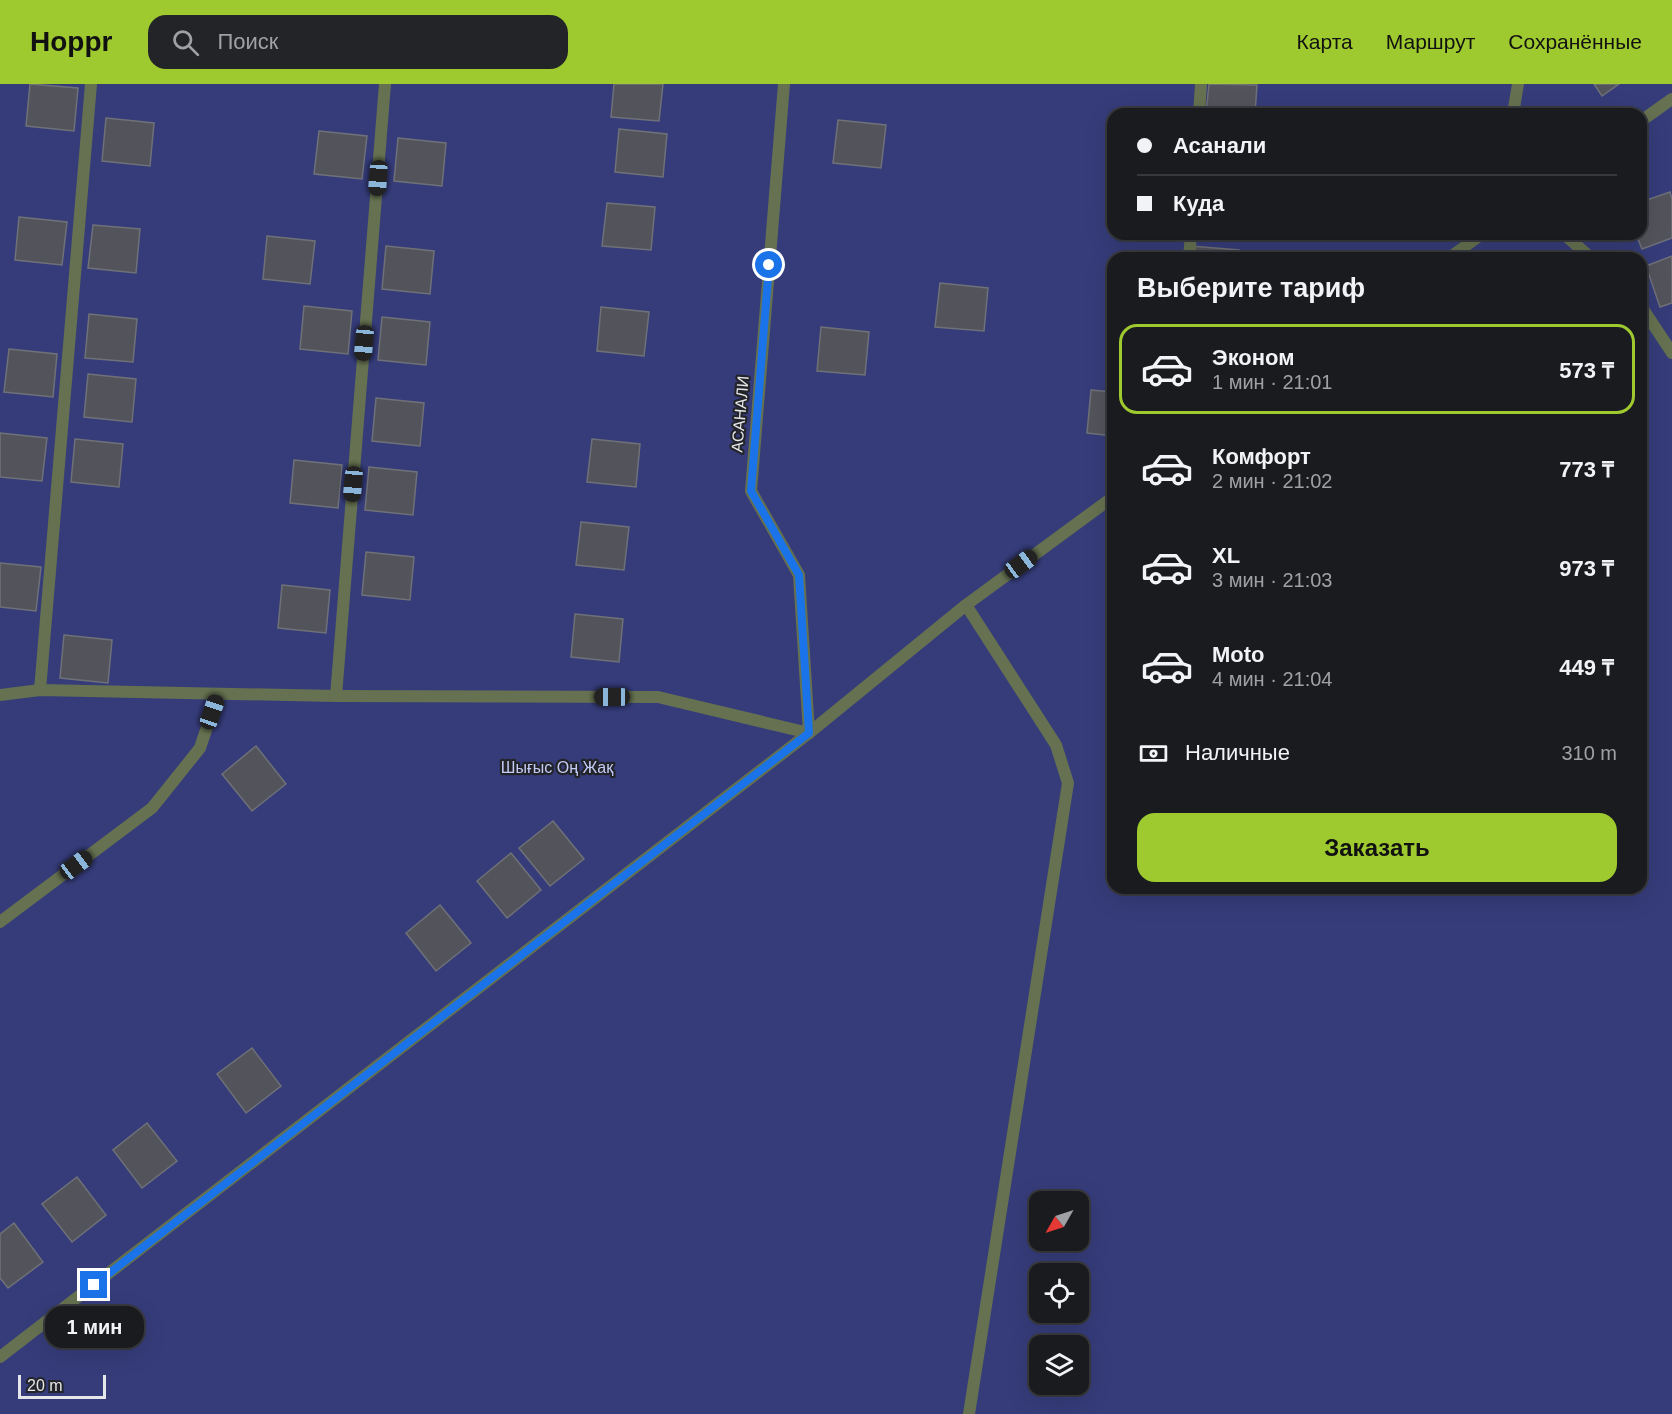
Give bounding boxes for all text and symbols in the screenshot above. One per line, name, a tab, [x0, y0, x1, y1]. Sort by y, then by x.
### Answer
search box	[148, 15, 568, 69]
text: Hoppr	[30, 26, 112, 57]
icon: search	[169, 26, 202, 59]
text: Поиск	[217, 29, 278, 54]
text: Карта	[1297, 30, 1353, 53]
text: Маршрут	[1386, 30, 1475, 53]
text: Сохранённые	[1508, 30, 1642, 53]
text: Асанали	[1173, 133, 1266, 158]
car	[368, 159, 388, 197]
text: Куда	[1173, 191, 1224, 216]
route start	[755, 251, 782, 278]
text: Выберите тариф	[1137, 273, 1365, 303]
car	[353, 324, 375, 362]
icon: car	[1140, 342, 1194, 396]
text: Эконом	[1212, 345, 1295, 370]
text: 573 ₸	[1559, 358, 1614, 383]
text: 1 мин · 21:01	[1212, 371, 1332, 393]
street label: АСАНАЛИ	[728, 375, 752, 453]
icon: car	[1140, 441, 1194, 495]
text: Комфорт	[1212, 444, 1311, 469]
text: 773 ₸	[1559, 457, 1614, 482]
car	[342, 465, 364, 503]
text: 2 мин · 21:02	[1212, 470, 1332, 492]
icon: car	[1140, 540, 1194, 594]
text: XL	[1212, 543, 1240, 568]
car	[1001, 546, 1041, 582]
text: 973 ₸	[1559, 556, 1614, 581]
text: 3 мин · 21:03	[1212, 569, 1332, 591]
icon: car	[1140, 639, 1194, 693]
text: Moto	[1212, 642, 1265, 667]
text: 449 ₸	[1559, 655, 1614, 680]
text: 4 мин · 21:04	[1212, 668, 1332, 690]
car	[594, 688, 630, 706]
car	[198, 692, 226, 732]
icon: cash	[1137, 737, 1170, 770]
text: Наличные	[1185, 740, 1290, 765]
text: 310 m	[1561, 742, 1617, 764]
park label: Шығыс Оң Жақ	[501, 759, 614, 776]
button: Заказать	[1137, 813, 1617, 882]
car	[56, 847, 96, 883]
north arrow	[1029, 1191, 1089, 1251]
map controls	[1029, 1191, 1089, 1395]
button: locate	[1029, 1263, 1089, 1323]
route end	[80, 1271, 107, 1298]
callout: 1 мин	[44, 1306, 144, 1348]
text: 1 мин	[67, 1316, 122, 1338]
button: layers	[1029, 1335, 1089, 1395]
scale bar	[18, 1372, 106, 1400]
text: 20 m	[27, 1377, 63, 1394]

